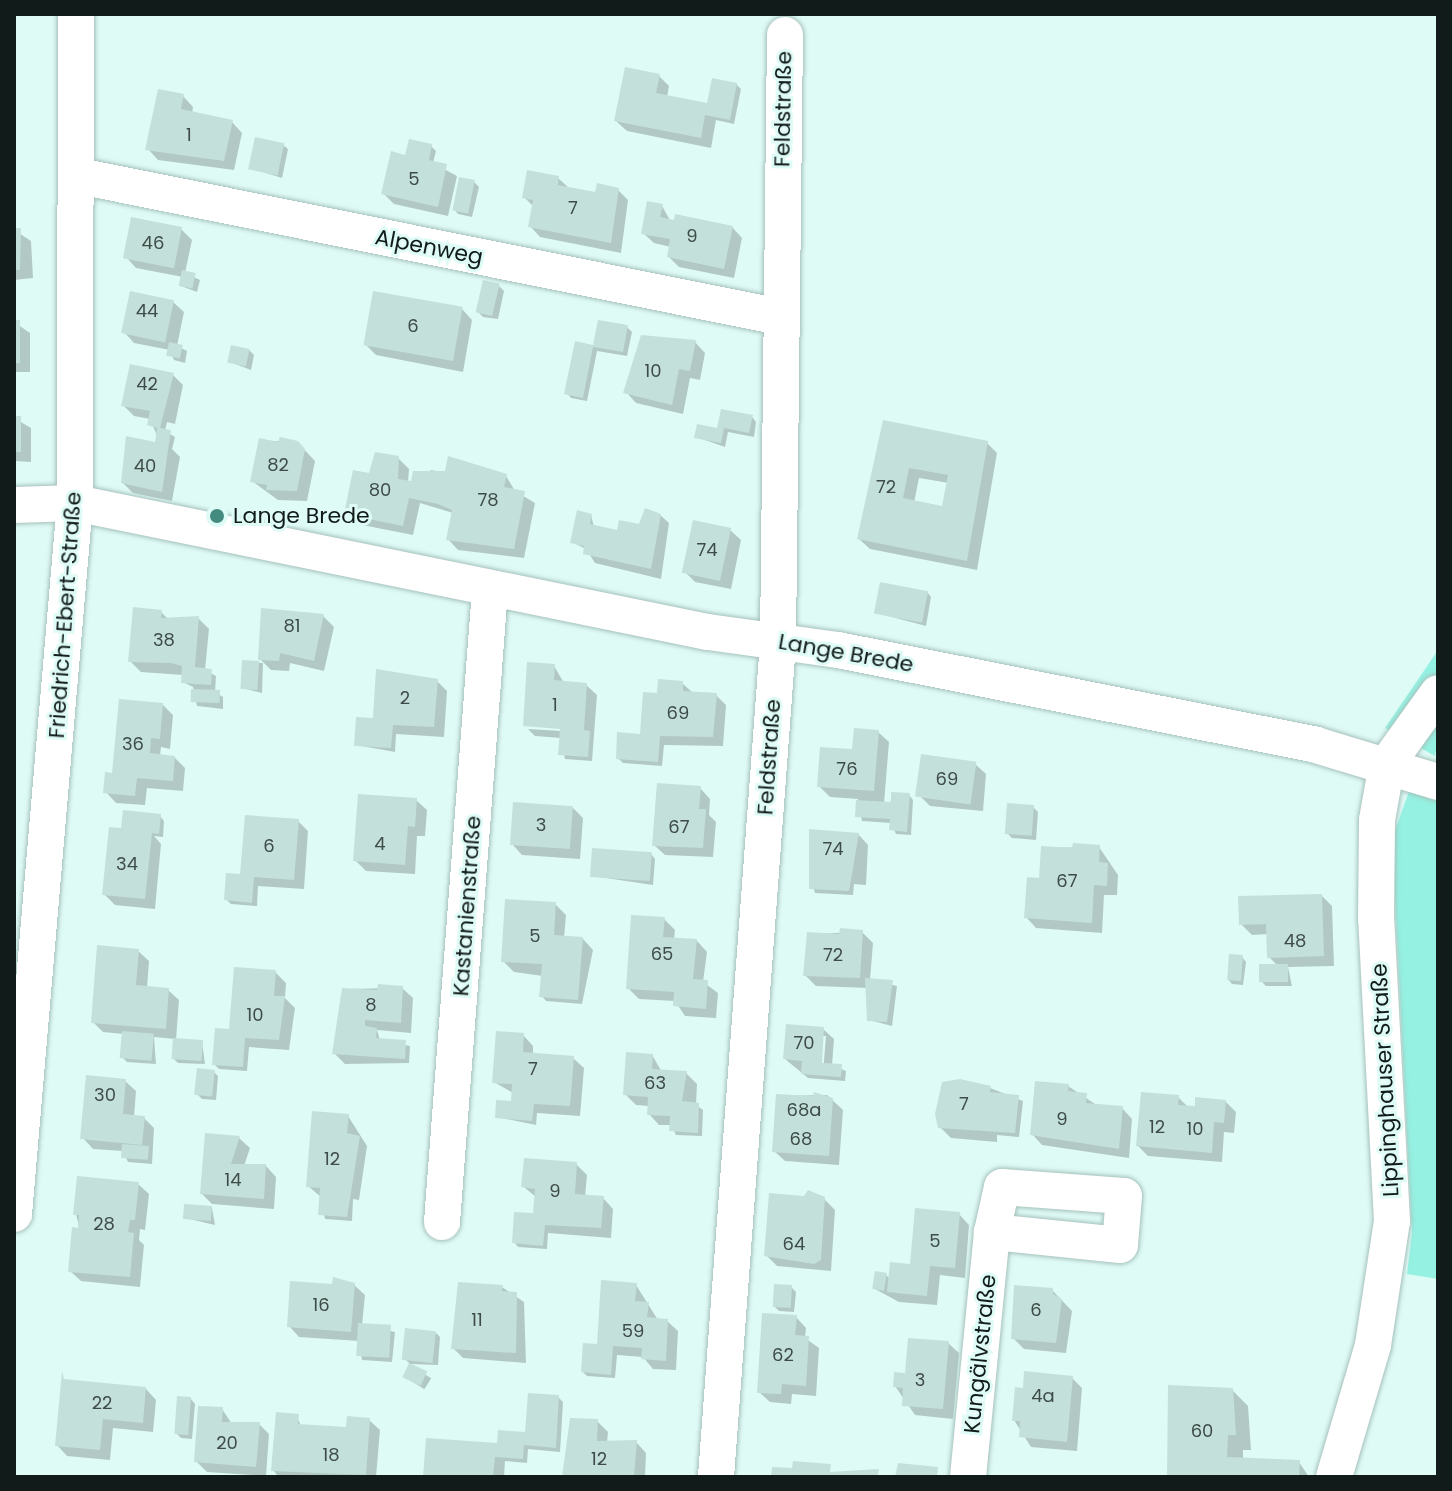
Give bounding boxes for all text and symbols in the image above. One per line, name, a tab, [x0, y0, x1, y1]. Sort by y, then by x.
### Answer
street label: Feldstraße	[769, 51, 797, 167]
house number: 1	[186, 124, 192, 146]
house number: 5	[408, 168, 420, 190]
house number: 7	[568, 197, 578, 219]
street label: Alpenweg	[373, 224, 485, 270]
house number: 9	[686, 225, 698, 247]
house number: 46	[142, 232, 164, 254]
house number: 44	[136, 300, 158, 322]
house number: 6	[407, 315, 419, 337]
house number: 10	[644, 360, 662, 382]
house number: 42	[136, 373, 158, 395]
house number: 82	[267, 454, 289, 476]
house number: 40	[134, 455, 156, 477]
house number: 72	[876, 476, 896, 498]
house number: 80	[369, 479, 391, 501]
house number: 78	[477, 489, 499, 511]
street label: Friedrich-Ebert-Straße	[43, 491, 87, 739]
place label: Lange Brede	[233, 503, 370, 529]
marker: Lange Brede	[208, 507, 226, 525]
house number: 74	[696, 539, 718, 561]
house number: 81	[283, 615, 301, 637]
street label: Lange Brede	[776, 628, 916, 678]
house number: 38	[153, 629, 175, 651]
house number: 2	[400, 687, 410, 709]
house number: 1	[552, 694, 558, 716]
street label: Feldstraße	[752, 698, 786, 816]
house number: 69	[667, 702, 689, 724]
house number: 36	[122, 733, 144, 755]
house number: 76	[836, 758, 858, 780]
house number: 69	[936, 768, 958, 790]
house number: 3	[536, 814, 546, 836]
street label: Kastanienstraße	[448, 815, 486, 997]
house number: 67	[668, 816, 690, 838]
house number: 4	[374, 833, 386, 855]
house number: 6	[263, 835, 275, 857]
house number: 74	[822, 838, 844, 860]
house number: 34	[116, 853, 138, 875]
house number: 67	[1056, 870, 1078, 892]
house number: 5	[529, 925, 541, 947]
house number: 48	[1284, 930, 1306, 952]
house number: 65	[651, 943, 673, 965]
house number: 72	[823, 944, 843, 966]
street label: Lippinghauser Straße	[1366, 963, 1404, 1197]
house number: 8	[365, 994, 377, 1016]
house number: 10	[246, 1004, 264, 1026]
house number: 70	[793, 1032, 815, 1054]
house number: 7	[528, 1058, 538, 1080]
house number: 63	[644, 1072, 666, 1094]
house number: 30	[94, 1084, 116, 1106]
house number: 7	[959, 1093, 969, 1115]
house number: 68a	[787, 1099, 821, 1121]
house number: 9	[1056, 1108, 1068, 1130]
house number: 12	[1149, 1116, 1165, 1138]
house number: 10	[1186, 1118, 1204, 1140]
house number: 68	[790, 1128, 812, 1150]
house number: 12	[324, 1148, 340, 1170]
house number: 14	[224, 1169, 242, 1191]
house number: 9	[549, 1180, 561, 1202]
house number: 28	[93, 1213, 115, 1235]
house number: 5	[929, 1230, 941, 1252]
house number: 64	[783, 1233, 805, 1255]
street label: Kungälvstraße	[959, 1273, 1001, 1435]
house number: 16	[312, 1294, 330, 1316]
house number: 6	[1030, 1299, 1042, 1321]
house number: 11	[471, 1309, 483, 1331]
house number: 59	[622, 1320, 644, 1342]
house number: 62	[772, 1344, 794, 1366]
house number: 3	[915, 1369, 925, 1391]
house number: 4a	[1031, 1385, 1055, 1407]
house number: 22	[92, 1392, 112, 1414]
house number: 60	[1191, 1420, 1213, 1442]
house number: 20	[216, 1432, 238, 1454]
house number: 18	[322, 1444, 340, 1466]
house number: 12	[591, 1448, 607, 1470]

